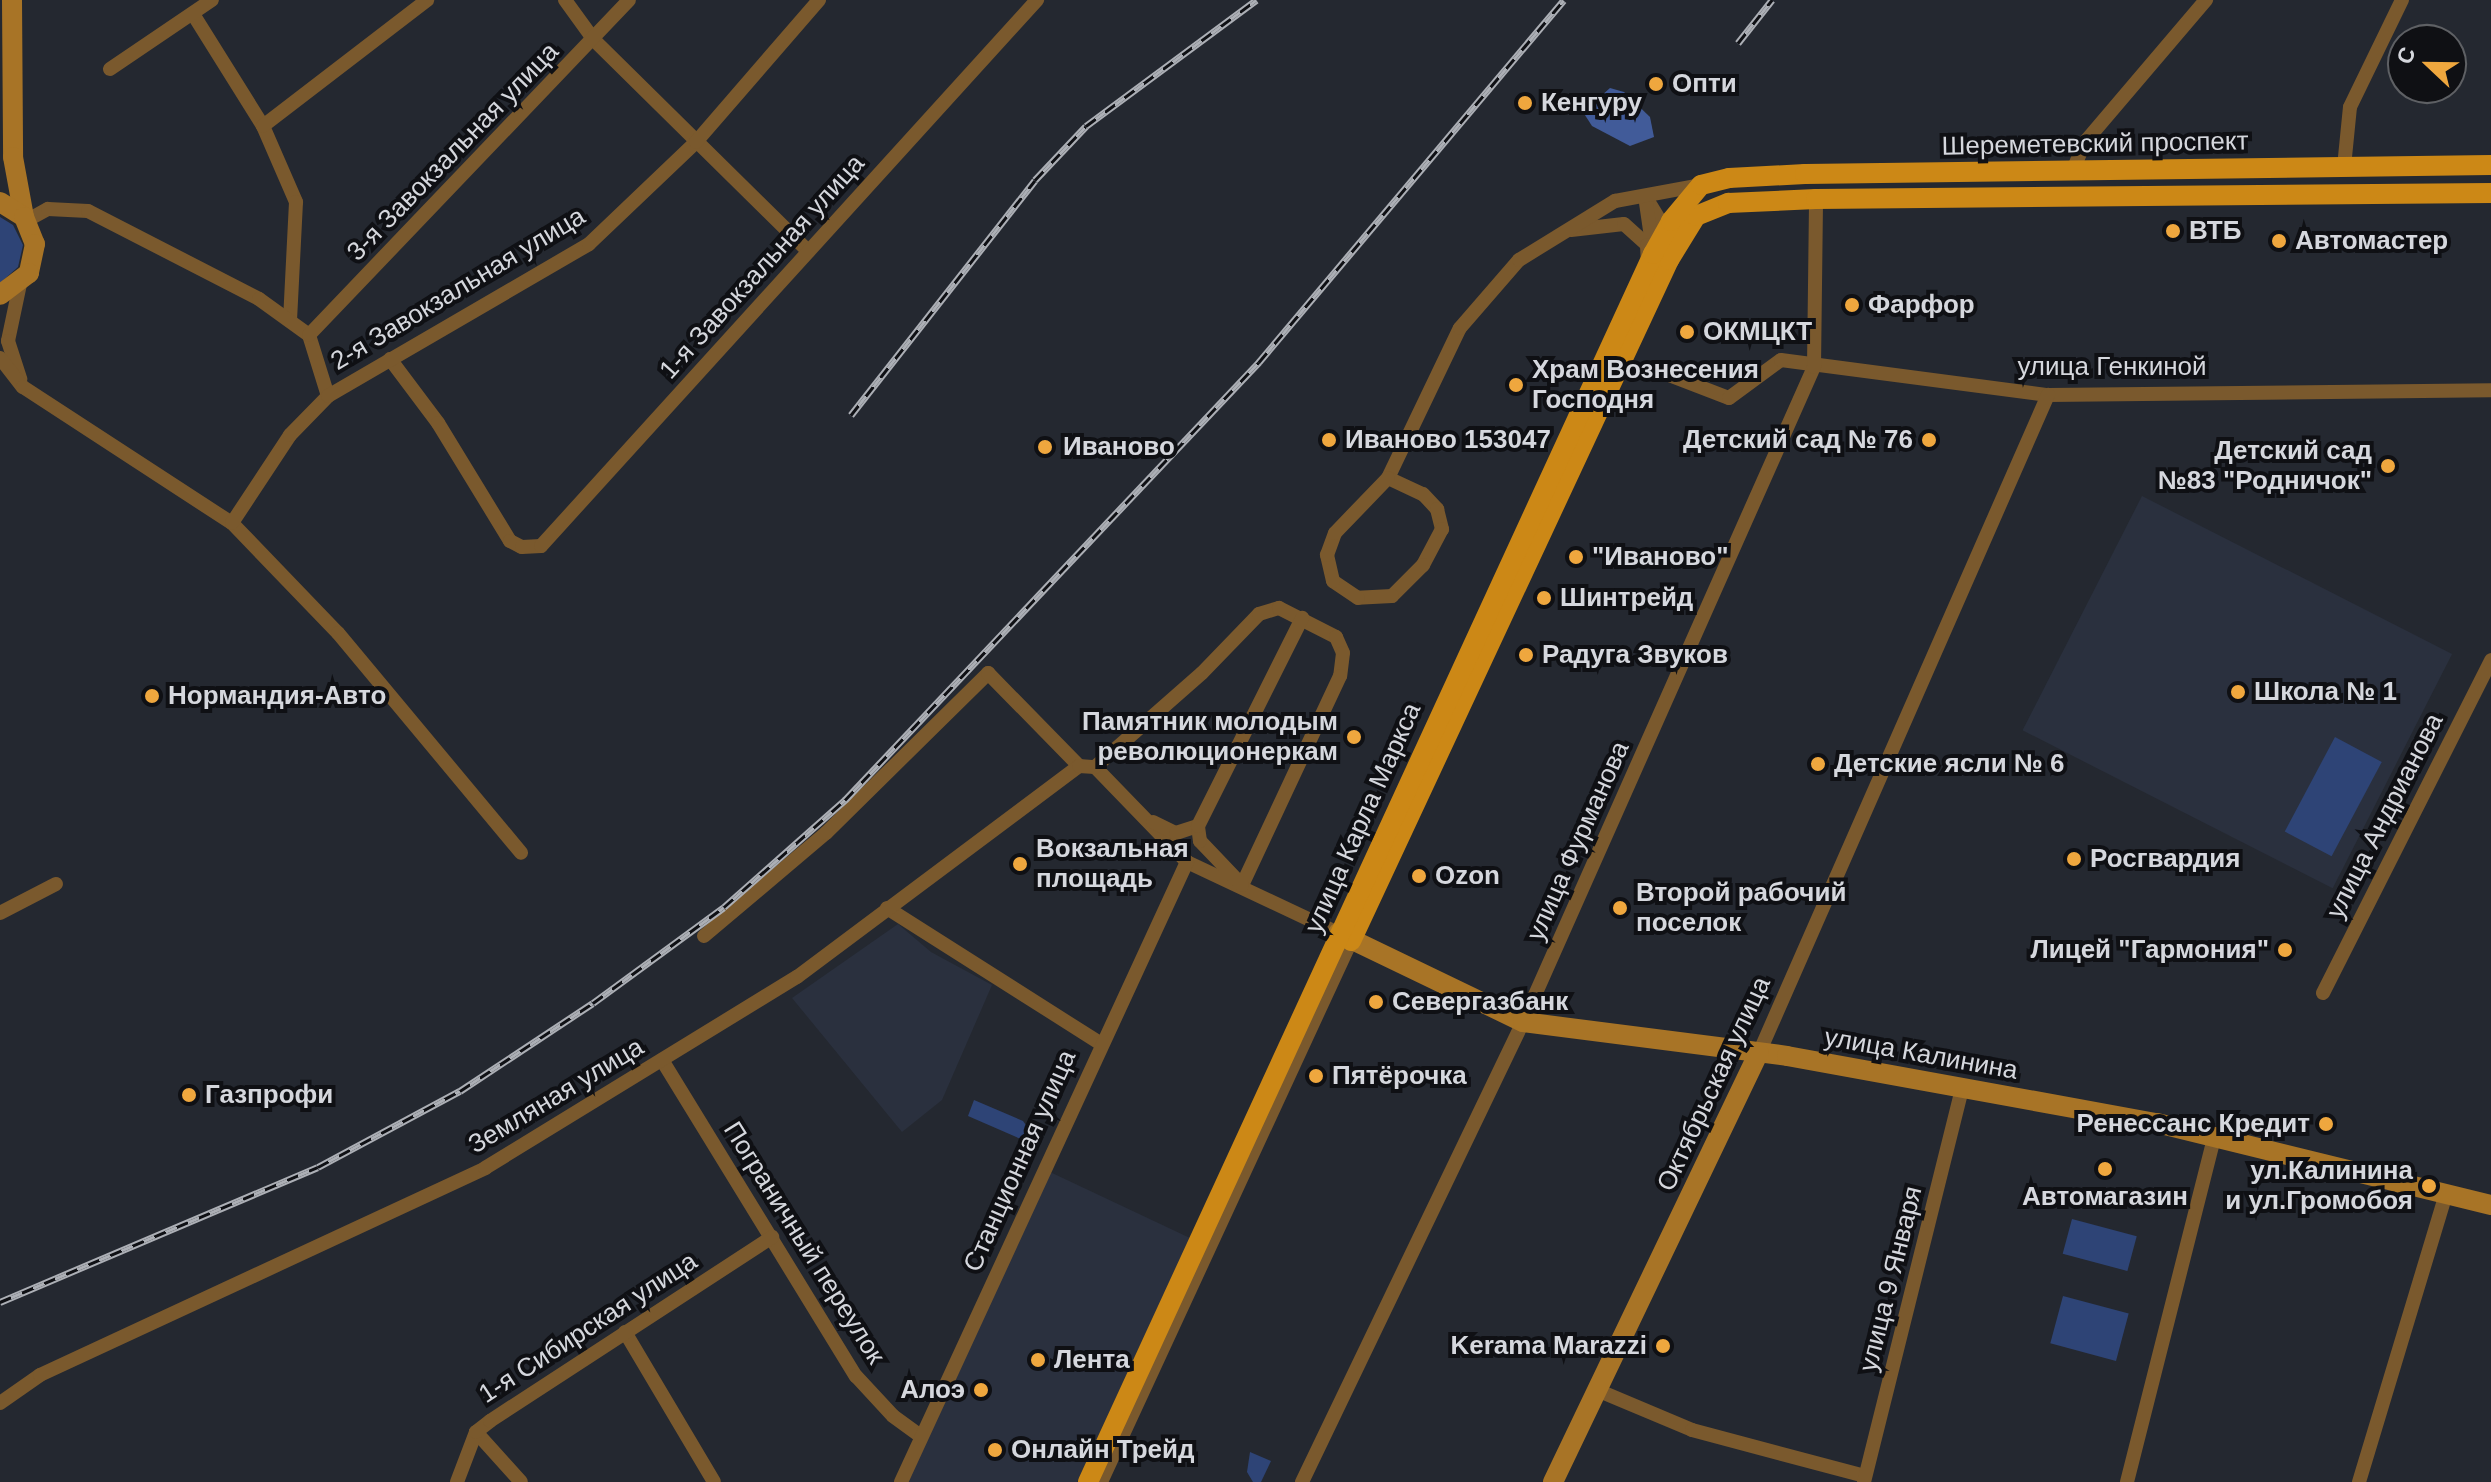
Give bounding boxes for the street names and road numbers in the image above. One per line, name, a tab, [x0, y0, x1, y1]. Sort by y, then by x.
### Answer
street label: 3-я Завокзальная улица	[341, 37, 565, 267]
street label: Шереметевский проспект	[1941, 126, 2249, 162]
street label: 1-я Завокзальная улица	[653, 148, 871, 386]
street label: 2-я Завокзальная улица	[325, 201, 591, 377]
street label: улица Генкиной	[2017, 351, 2207, 383]
street label: улица Карла Маркса	[1298, 698, 1428, 938]
street label: улица Андрианова	[2320, 708, 2450, 924]
street label: улица Фурманова	[1520, 737, 1636, 945]
street label: Октябрьская улица	[1651, 972, 1777, 1196]
street label: улица Калинина	[1822, 1022, 2020, 1086]
street label: Земляная улица	[463, 1031, 649, 1161]
street label: Станционная улица	[957, 1045, 1083, 1277]
street label: Пограничный переулок	[717, 1116, 891, 1370]
street label: улица 9 Января	[1853, 1183, 1929, 1375]
street label: 1-я Сибирская улица	[473, 1246, 703, 1410]

